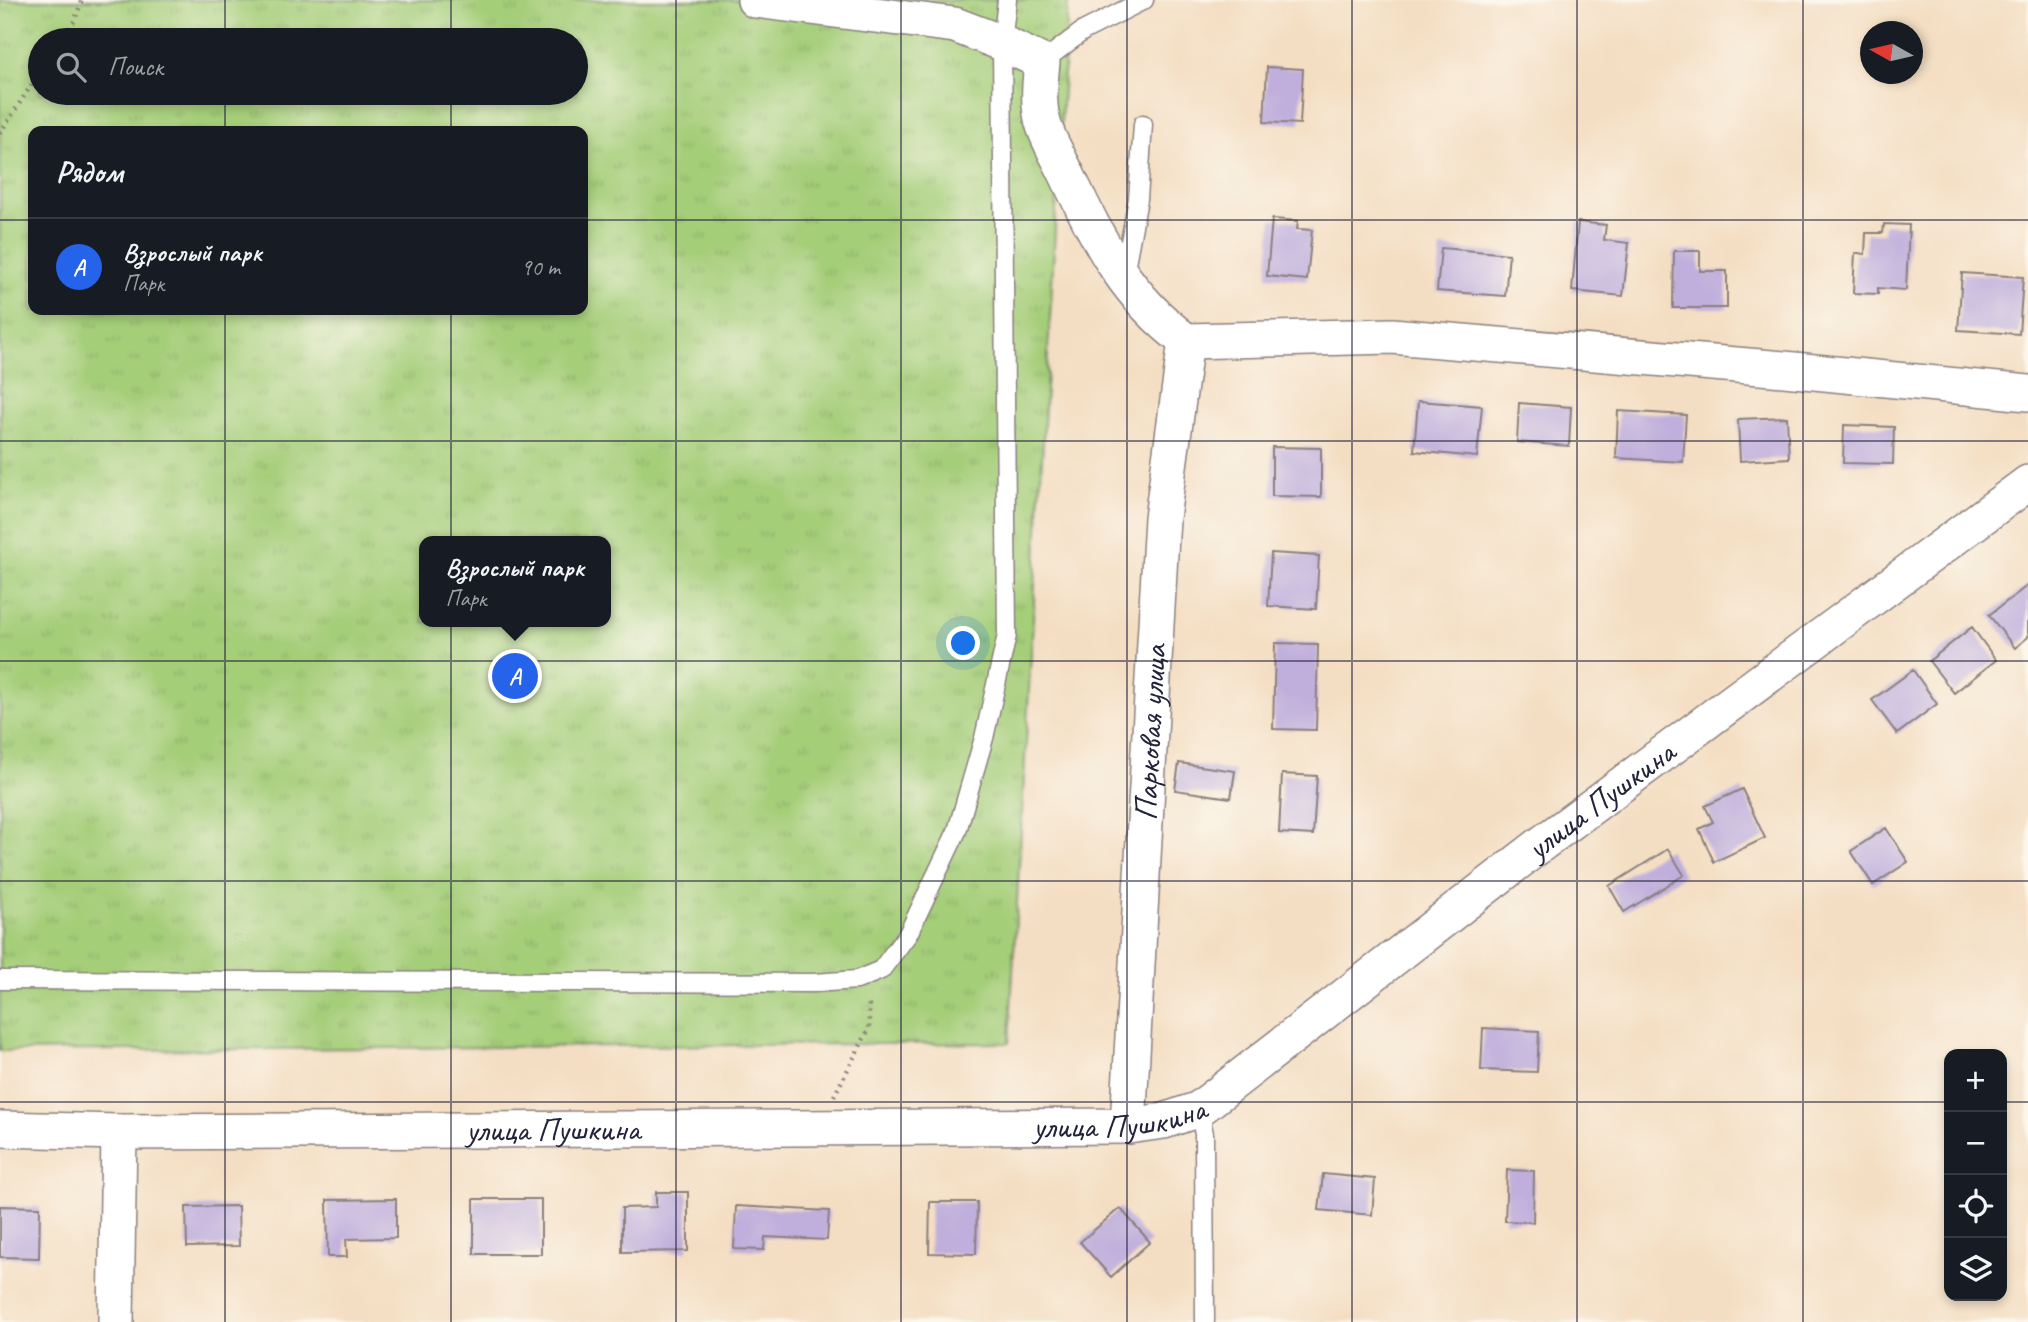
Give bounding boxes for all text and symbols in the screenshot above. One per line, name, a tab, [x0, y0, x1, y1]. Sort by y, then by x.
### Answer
north arrow	[1860, 21, 1923, 84]
search box	[28, 28, 588, 105]
icon: search	[52, 48, 90, 86]
text: Поиск	[108, 50, 163, 83]
text: Рядом	[56, 153, 123, 191]
text: Взрослый парк	[123, 236, 262, 269]
text: A	[73, 253, 85, 282]
text: 90 m	[521, 253, 560, 282]
text: Парк	[123, 269, 164, 298]
popup	[419, 536, 611, 627]
text: Взрослый парк	[445, 551, 585, 584]
text: Парк	[445, 584, 487, 613]
your location	[946, 626, 980, 660]
street label: Парковая улица	[1124, 641, 1176, 822]
pin: A	[492, 650, 538, 702]
street label: улица Пушкина	[1516, 730, 1685, 870]
map controls	[1944, 1049, 2007, 1301]
button: +	[1944, 1049, 2007, 1112]
street label: улица Пушкина	[1031, 1086, 1214, 1148]
street label: улица Пушкина	[464, 1108, 643, 1151]
button: −	[1944, 1112, 2007, 1175]
button: locate	[1944, 1175, 2007, 1238]
button: layers	[1944, 1238, 2007, 1301]

